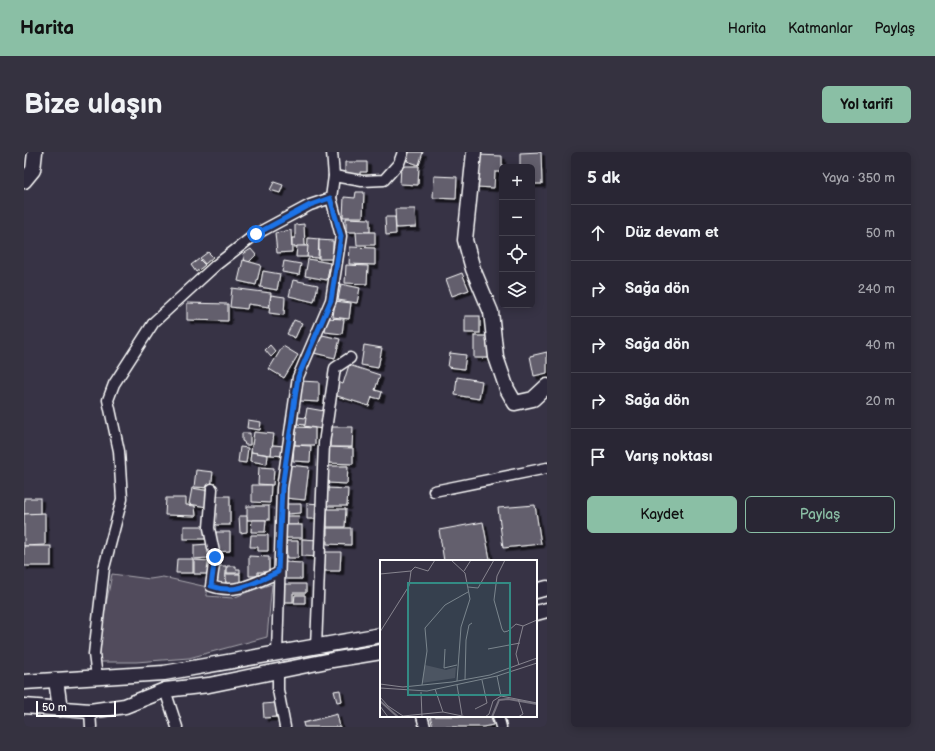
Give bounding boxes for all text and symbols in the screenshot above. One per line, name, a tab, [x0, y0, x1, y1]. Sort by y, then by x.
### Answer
text: Harita	[20, 17, 74, 40]
text: Harita	[728, 20, 766, 37]
text: Katmanlar	[788, 20, 853, 37]
text: Paylaş	[875, 20, 915, 37]
button: Yol tarifi	[822, 86, 911, 123]
text: Bize ulaşın	[24, 88, 163, 121]
map controls	[499, 164, 535, 308]
button: +	[499, 164, 535, 200]
text: 5 dk	[587, 168, 620, 188]
text: Yaya · 350 m	[822, 170, 895, 186]
button: −	[499, 200, 535, 236]
icon: ahead	[587, 222, 609, 244]
text: Düz devam et	[625, 223, 719, 242]
route start	[247, 225, 265, 243]
text: 50 m	[866, 225, 895, 241]
button: locate	[499, 236, 535, 272]
button: layers	[499, 272, 535, 308]
icon: right	[587, 278, 609, 300]
text: Sağa dön	[625, 279, 690, 298]
text: 240 m	[858, 281, 895, 297]
icon: right	[587, 334, 609, 356]
text: Sağa dön	[625, 335, 690, 354]
text: 40 m	[865, 337, 895, 353]
icon: right	[587, 390, 609, 412]
text: Sağa dön	[625, 391, 690, 410]
text: 20 m	[865, 393, 895, 409]
icon: arrive	[587, 446, 609, 468]
text: Varış noktası	[625, 447, 712, 466]
button: Kaydet	[587, 496, 737, 533]
button: Paylaş	[745, 496, 895, 533]
route end	[206, 548, 224, 566]
inset map	[380, 560, 537, 717]
scale bar	[36, 699, 116, 718]
text: 50 m	[42, 701, 67, 714]

